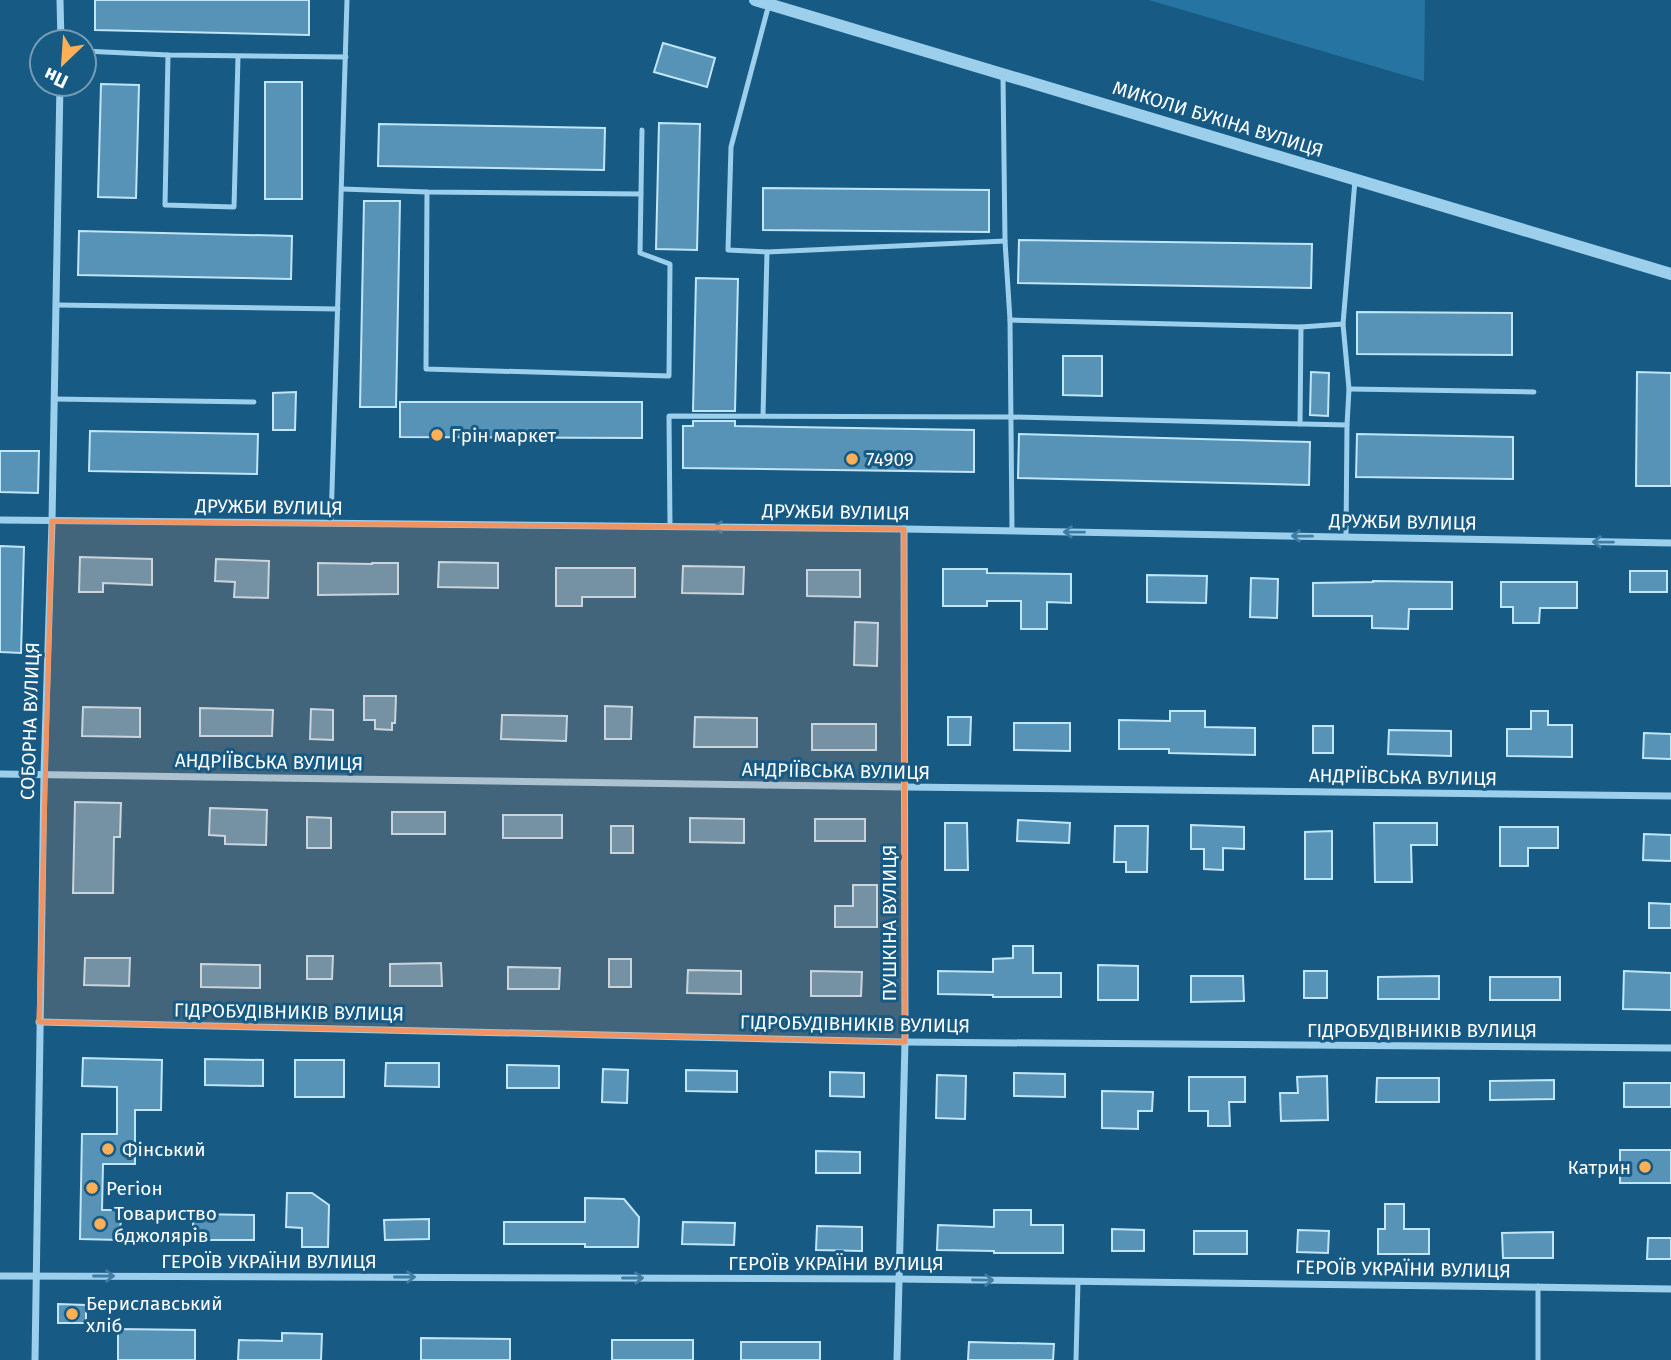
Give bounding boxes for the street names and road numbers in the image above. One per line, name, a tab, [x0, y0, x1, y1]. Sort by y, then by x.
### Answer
street label: МИКОЛИ БУКІНА ВУЛИЦЯ	[1110, 76, 1326, 162]
street label: ДРУЖБИ ВУЛИЦЯ	[194, 494, 343, 520]
street label: ДРУЖБИ ВУЛИЦЯ	[761, 499, 910, 525]
street label: ДРУЖБИ ВУЛИЦЯ	[1328, 509, 1477, 535]
street label: СОБОРНА ВУЛИЦЯ	[16, 642, 44, 800]
street label: АНДРІЇВСЬКА ВУЛИЦЯ	[175, 749, 363, 775]
street label: АНДРІЇВСЬКА ВУЛИЦЯ	[742, 758, 930, 784]
street label: АНДРІЇВСЬКА ВУЛИЦЯ	[1309, 764, 1497, 790]
street label: ПУШКІНА ВУЛИЦЯ	[878, 845, 901, 1001]
street label: ГІДРОБУДІВНИКІВ ВУЛИЦЯ	[174, 998, 404, 1026]
street label: ГІДРОБУДІВНИКІВ ВУЛИЦЯ	[740, 1010, 970, 1038]
street label: ГІДРОБУДІВНИКІВ ВУЛИЦЯ	[1307, 1019, 1537, 1042]
street label: ГЕРОЇВ УКРАЇНИ ВУЛИЦЯ	[161, 1250, 377, 1273]
street label: ГЕРОЇВ УКРАЇНИ ВУЛИЦЯ	[728, 1252, 944, 1275]
street label: ГЕРОЇВ УКРАЇНИ ВУЛИЦЯ	[1295, 1256, 1511, 1282]

